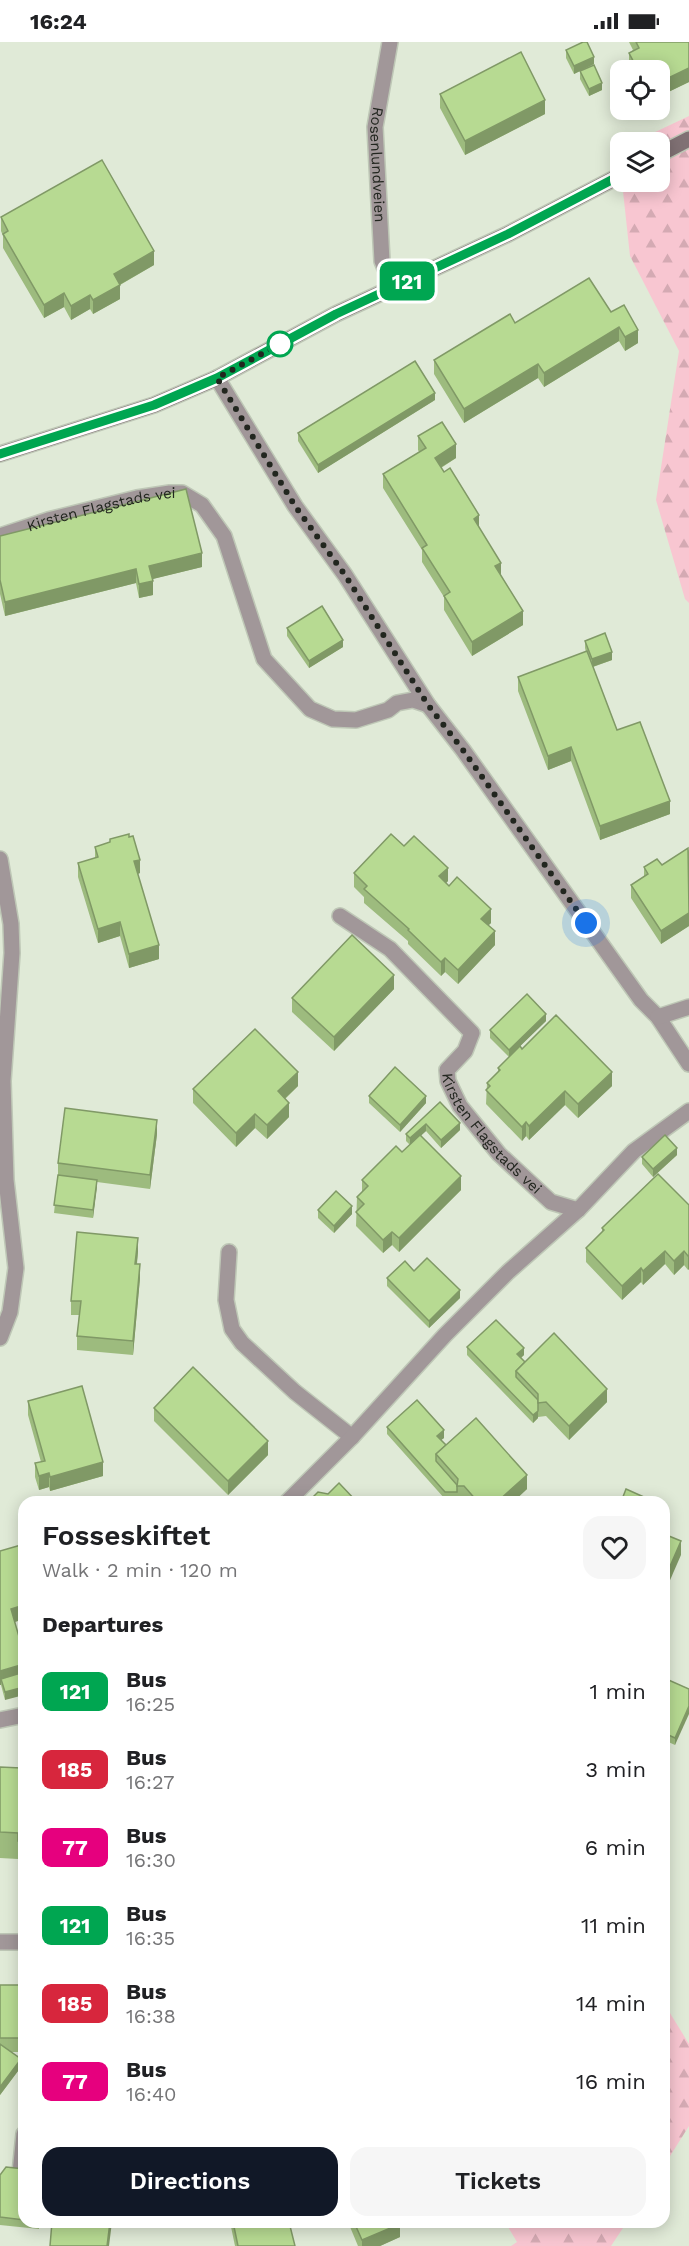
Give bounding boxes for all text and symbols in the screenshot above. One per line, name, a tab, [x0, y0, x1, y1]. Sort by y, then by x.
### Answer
text: 16:24	[30, 9, 87, 34]
map controls	[610, 60, 670, 192]
button: locate	[610, 60, 670, 120]
street label: Rosenlundveien	[366, 106, 389, 223]
button: layers	[610, 132, 670, 192]
line badge: 121	[372, 262, 442, 300]
text: 121	[392, 269, 422, 294]
unlabelled marker	[267, 331, 293, 357]
street label: Kirsten Flagstads vei	[24, 484, 176, 535]
your location	[571, 908, 601, 938]
street label: Kirsten Flagstads vei	[438, 1072, 545, 1198]
button: heart	[583, 1516, 646, 1579]
text: Fosseskiftet	[42, 1519, 210, 1552]
text: Walk · 2 min · 120 m	[42, 1558, 238, 1582]
text: Departures	[42, 1612, 163, 1637]
text: Bus	[126, 1667, 166, 1692]
text: 121	[60, 1679, 90, 1704]
text: 1 min	[589, 1679, 646, 1704]
text: 16:25	[126, 1692, 175, 1716]
text: Bus	[126, 1745, 166, 1770]
text: 185	[58, 1757, 92, 1782]
text: 3 min	[585, 1757, 646, 1782]
text: 16:27	[126, 1770, 174, 1794]
text: Bus	[126, 1823, 166, 1848]
text: 77	[62, 1835, 88, 1860]
text: 6 min	[585, 1835, 646, 1860]
text: 16:30	[126, 1848, 176, 1872]
text: Bus	[126, 1901, 166, 1926]
text: 121	[60, 1913, 90, 1938]
text: 11 min	[581, 1913, 646, 1938]
text: 16:35	[126, 1926, 175, 1950]
text: Bus	[126, 1979, 166, 2004]
text: 185	[58, 1991, 92, 2016]
text: 14 min	[576, 1991, 646, 2016]
text: 16:38	[126, 2004, 176, 2028]
text: Bus	[126, 2057, 166, 2082]
text: 77	[62, 2069, 88, 2094]
text: 16 min	[576, 2069, 646, 2094]
text: 16:40	[126, 2082, 177, 2106]
button: Directions	[42, 2147, 338, 2216]
button: Tickets	[350, 2147, 646, 2216]

